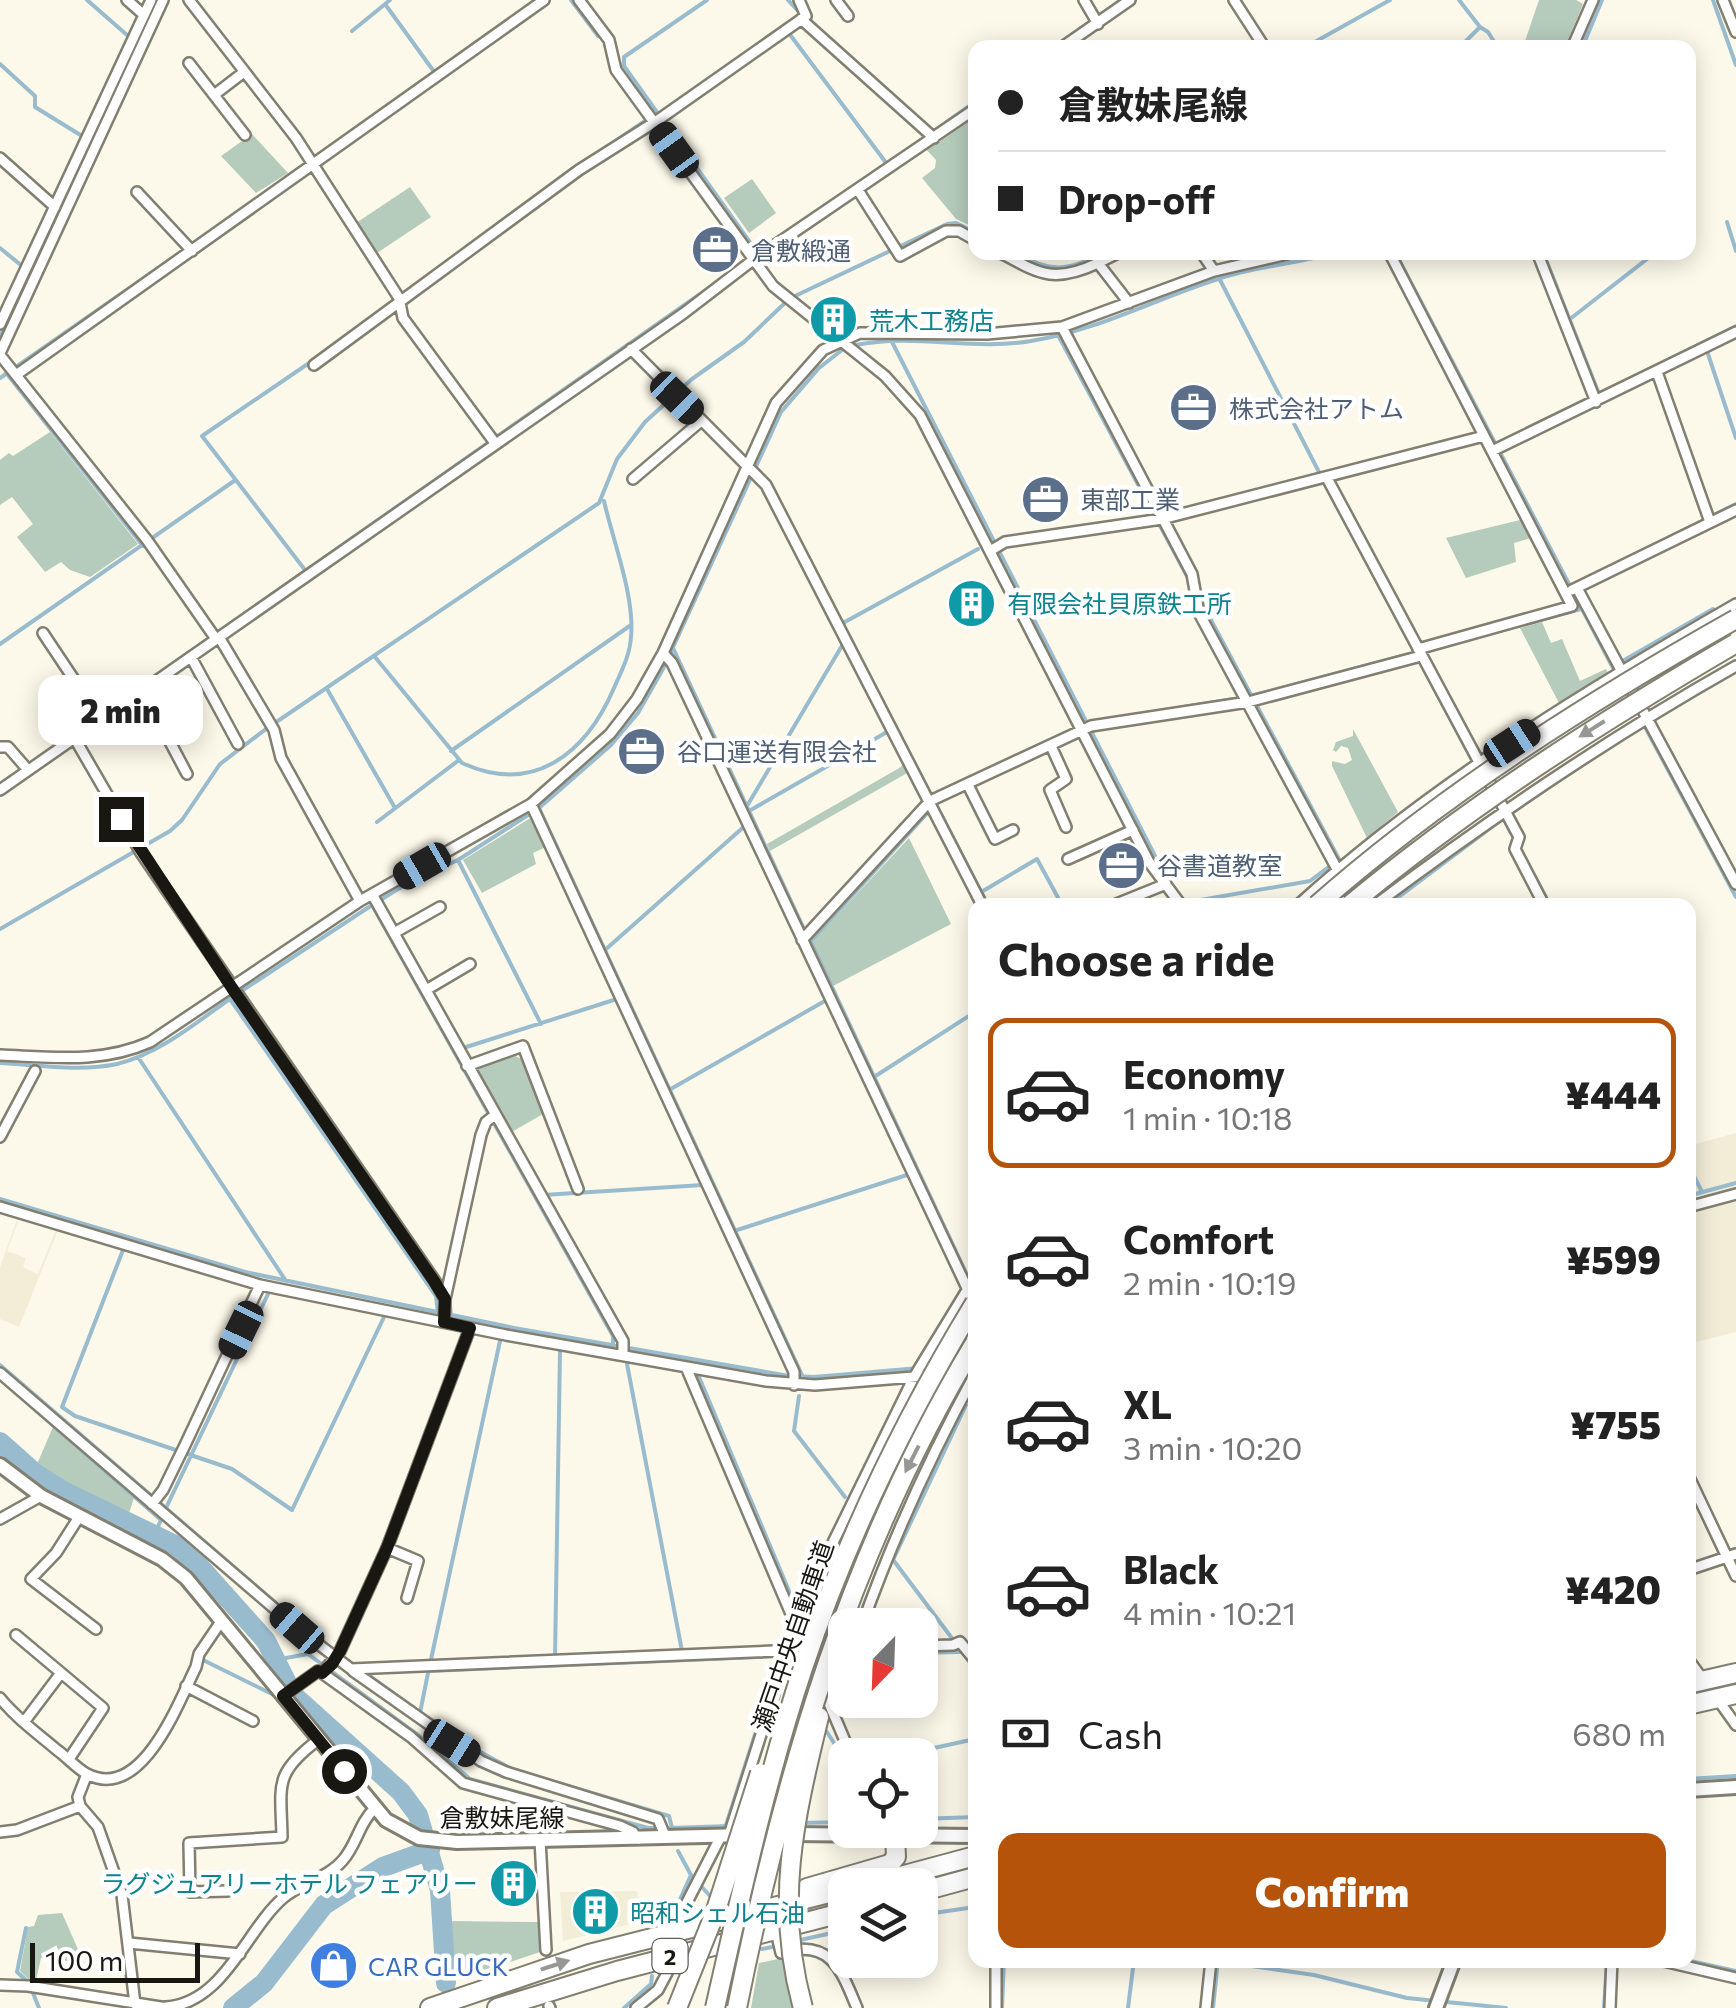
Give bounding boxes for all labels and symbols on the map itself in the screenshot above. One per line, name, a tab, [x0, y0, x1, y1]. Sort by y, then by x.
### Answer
car	[644, 117, 704, 183]
office icon: 倉敷緞通	[690, 224, 742, 276]
place label: 倉敷緞通	[751, 235, 851, 265]
building icon: 荒木工務店	[808, 294, 860, 346]
place label: 荒木工務店	[869, 305, 994, 335]
car	[645, 366, 709, 430]
office icon: 株式会社アトム	[1168, 382, 1220, 434]
place label: 株式会社アトム	[1229, 393, 1404, 423]
office icon: 東部工業	[1019, 473, 1071, 525]
place label: 東部工業	[1080, 484, 1180, 514]
building icon: 有限会社貝原鉄工所	[946, 577, 998, 629]
place label: 有限会社貝原鉄工所	[1007, 588, 1232, 618]
callout: 2 min	[38, 674, 204, 744]
car	[1479, 714, 1545, 772]
one-way arrow	[1579, 720, 1606, 738]
office icon: 谷口運送有限会社	[616, 725, 668, 777]
place label: 谷口運送有限会社	[677, 736, 877, 766]
route end	[99, 797, 144, 842]
car	[389, 838, 455, 894]
office icon: 谷書道教室	[1096, 839, 1148, 891]
place label: 谷書道教室	[1157, 850, 1282, 880]
car	[214, 1296, 268, 1364]
one-way arrow	[904, 1445, 921, 1474]
street label: 瀬戸中央自動車道	[745, 1537, 839, 1735]
car	[265, 1597, 329, 1659]
north arrow	[828, 1608, 938, 1718]
car	[419, 1714, 485, 1772]
route start	[322, 1749, 367, 1794]
street label: 倉敷妹尾線	[439, 1802, 565, 1832]
building icon: ラグジュアリーホテル フェアリー	[487, 1857, 539, 1909]
place label: ラグジュアリーホテル フェアリー	[100, 1868, 478, 1898]
building icon: 昭和シェル石油	[569, 1886, 621, 1938]
place label: 昭和シェル石油	[630, 1897, 805, 1927]
scale bar	[30, 1938, 200, 1982]
road number: 2	[652, 1939, 688, 1973]
shop icon: CAR GLUCK	[307, 1940, 359, 1992]
place label: CAR GLUCK	[368, 1951, 509, 1981]
one-way arrow	[540, 1957, 570, 1972]

